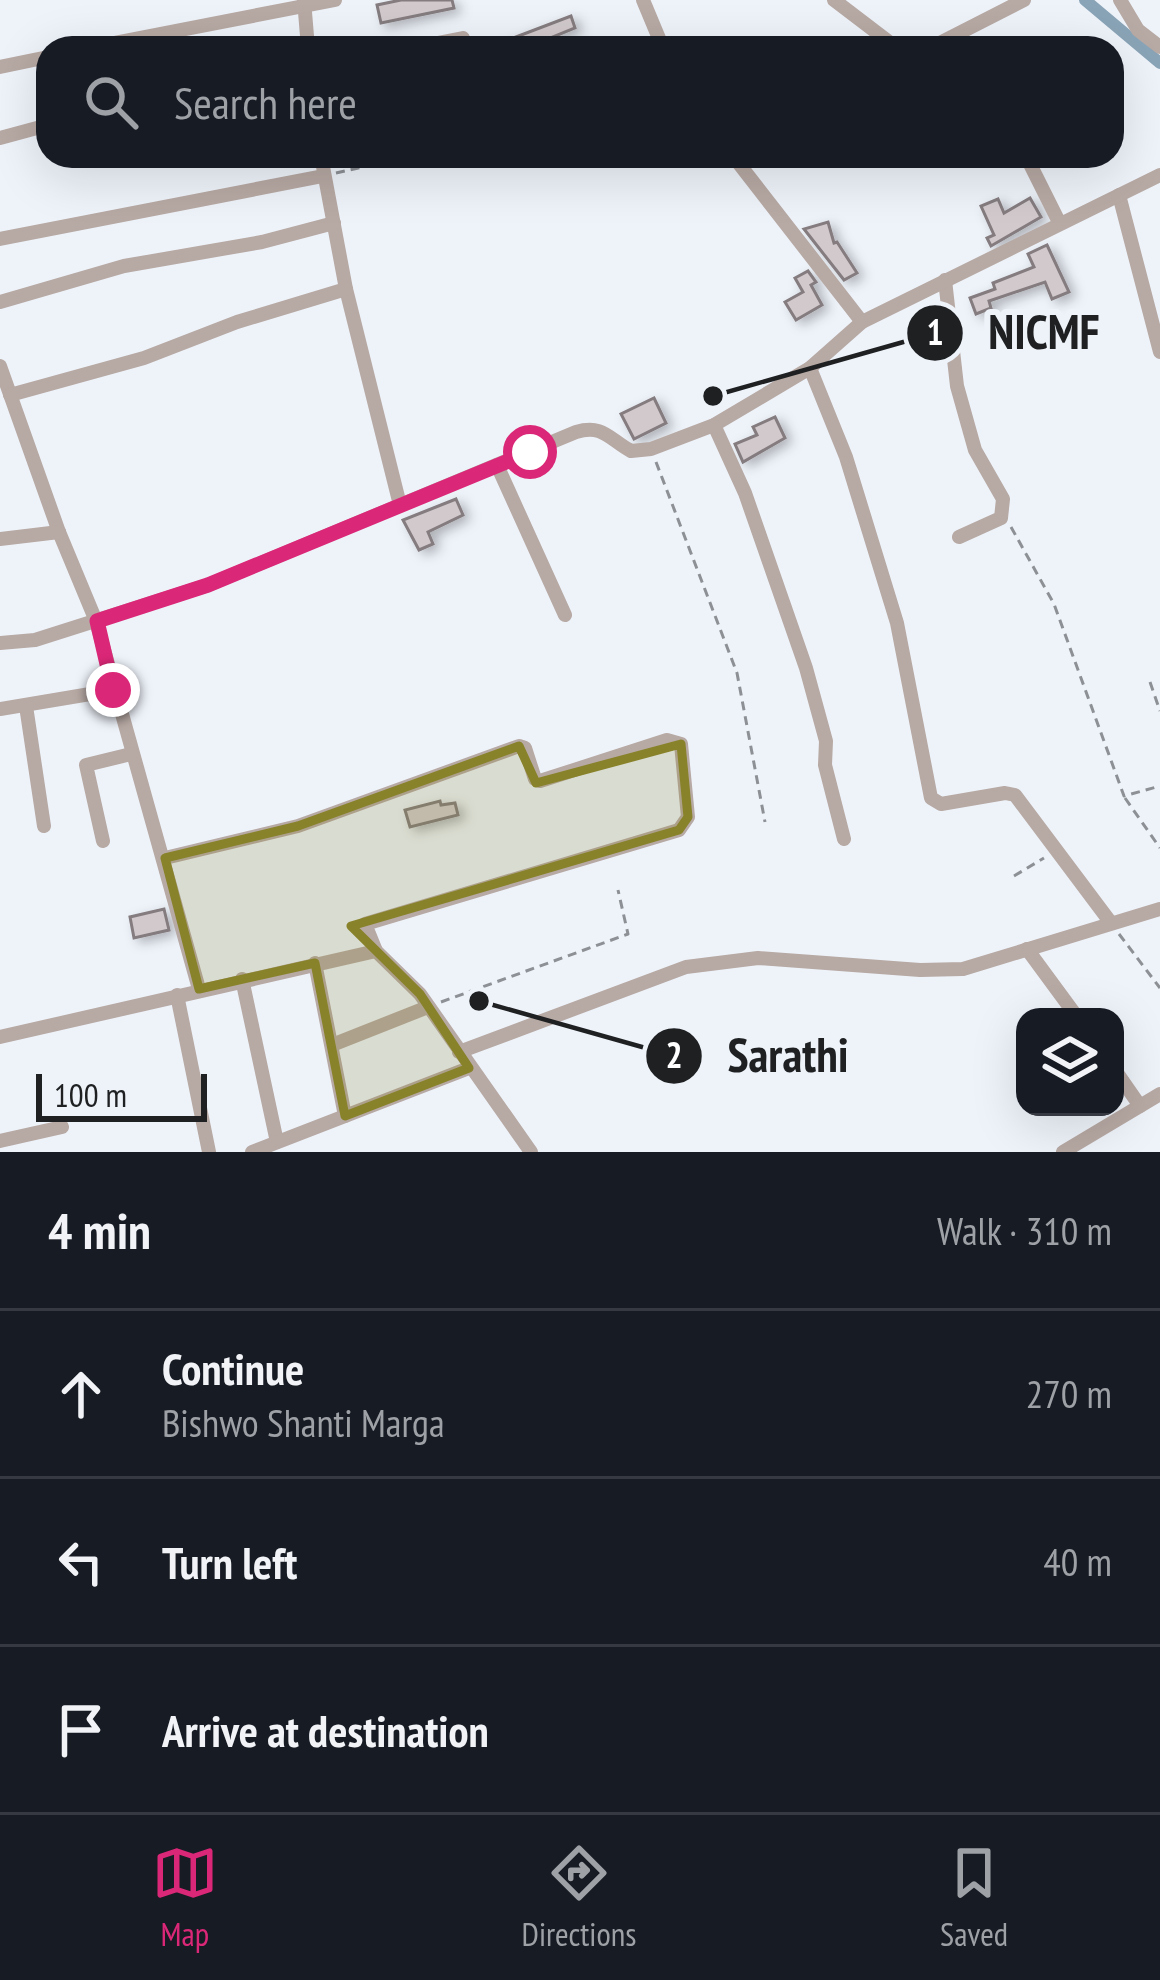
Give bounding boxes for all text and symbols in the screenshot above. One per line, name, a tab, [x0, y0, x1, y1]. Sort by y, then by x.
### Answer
search box	[36, 36, 1124, 168]
icon: search	[78, 69, 144, 135]
text: Search here	[174, 73, 357, 131]
callout: NICMF	[905, 291, 1124, 375]
text: NICMF	[988, 300, 1100, 362]
text: 1	[926, 308, 944, 355]
route start	[503, 425, 557, 479]
route end	[86, 663, 140, 717]
map controls	[1016, 1008, 1124, 1116]
button: layers	[1016, 1008, 1124, 1116]
callout: Sarathi	[644, 1014, 873, 1098]
text: Sarathi	[727, 1023, 849, 1085]
text: 2	[665, 1031, 683, 1078]
scale bar	[36, 1068, 207, 1121]
text: 100 m	[54, 1073, 127, 1116]
text: 4 min	[48, 1197, 151, 1263]
text: Walk · 310 m	[937, 1205, 1112, 1256]
text: Continue	[162, 1339, 304, 1397]
icon: ahead	[48, 1361, 114, 1427]
text: 270 m	[1026, 1368, 1112, 1419]
text: Bishwo Shanti Marga	[162, 1397, 445, 1448]
icon: left	[48, 1529, 114, 1595]
text: Turn left	[162, 1533, 297, 1591]
text: 40 m	[1043, 1536, 1112, 1587]
icon: arrive	[48, 1697, 114, 1763]
text: Arrive at destination	[162, 1701, 489, 1759]
tab: Map	[152, 1840, 218, 1955]
tab: Directions	[522, 1840, 636, 1955]
tab: Saved	[940, 1840, 1008, 1955]

